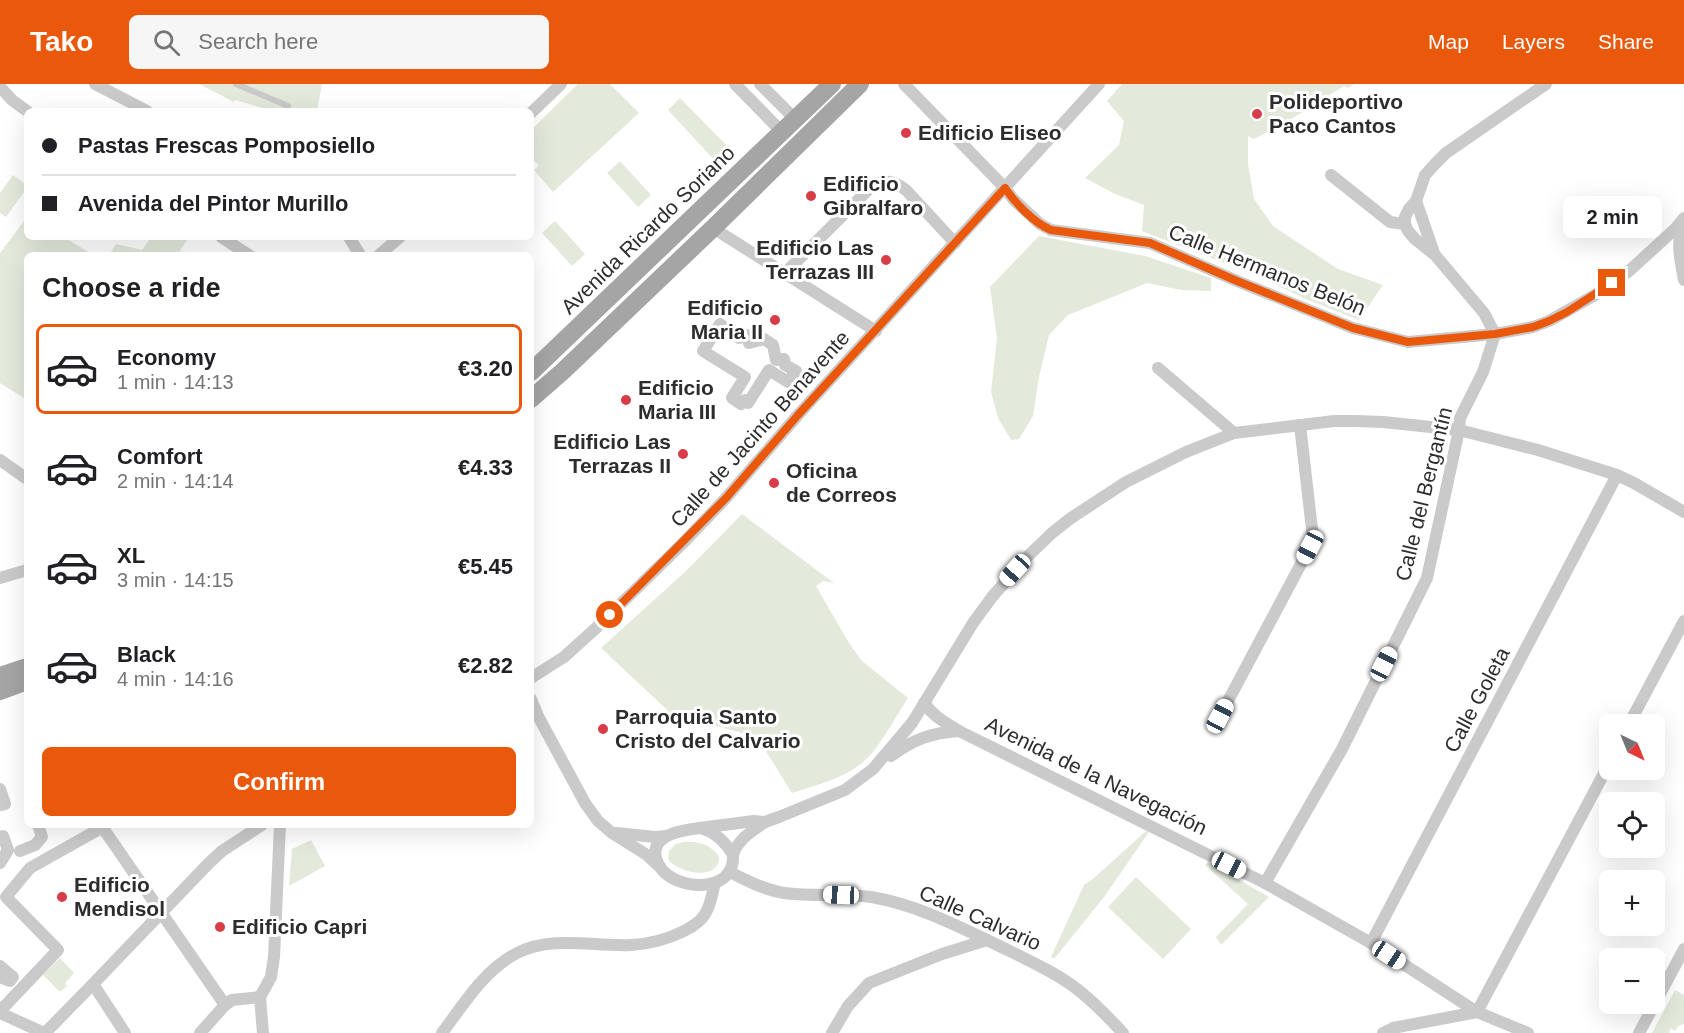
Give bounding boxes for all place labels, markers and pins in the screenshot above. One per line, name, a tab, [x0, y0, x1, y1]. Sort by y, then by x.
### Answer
place label: Polideportivo Paco Cantos	[1269, 90, 1403, 137]
marker: Polideportivo Paco Cantos	[1250, 107, 1264, 121]
place label: Edificio Eliseo	[918, 121, 1062, 144]
marker: Edificio Eliseo	[899, 126, 913, 140]
place label: Edificio Gibralfaro	[823, 172, 923, 219]
marker: Edificio Gibralfaro	[804, 189, 818, 203]
place label: Edificio Las Terrazas III	[756, 236, 874, 283]
marker: Edificio Las Terrazas III	[879, 253, 893, 267]
place label: Edificio Maria II	[687, 296, 763, 343]
marker: Edificio Maria II	[768, 313, 782, 327]
place label: Edificio Maria III	[638, 376, 716, 423]
marker: Edificio Maria III	[619, 393, 633, 407]
place label: Edificio Las Terrazas II	[553, 430, 671, 477]
marker: Edificio Las Terrazas II	[676, 447, 690, 461]
place label: Oficina de Correos	[786, 459, 897, 506]
marker: Oficina de Correos	[767, 476, 781, 490]
place label: Parroquia Santo Cristo del Calvario	[615, 705, 801, 752]
marker: Parroquia Santo Cristo del Calvario	[596, 722, 610, 736]
place label: Edificio Mendisol	[74, 873, 165, 920]
marker: Edificio Mendisol	[55, 890, 69, 904]
place label: Edificio Capri	[232, 915, 367, 938]
marker: Edificio Capri	[213, 920, 227, 934]

